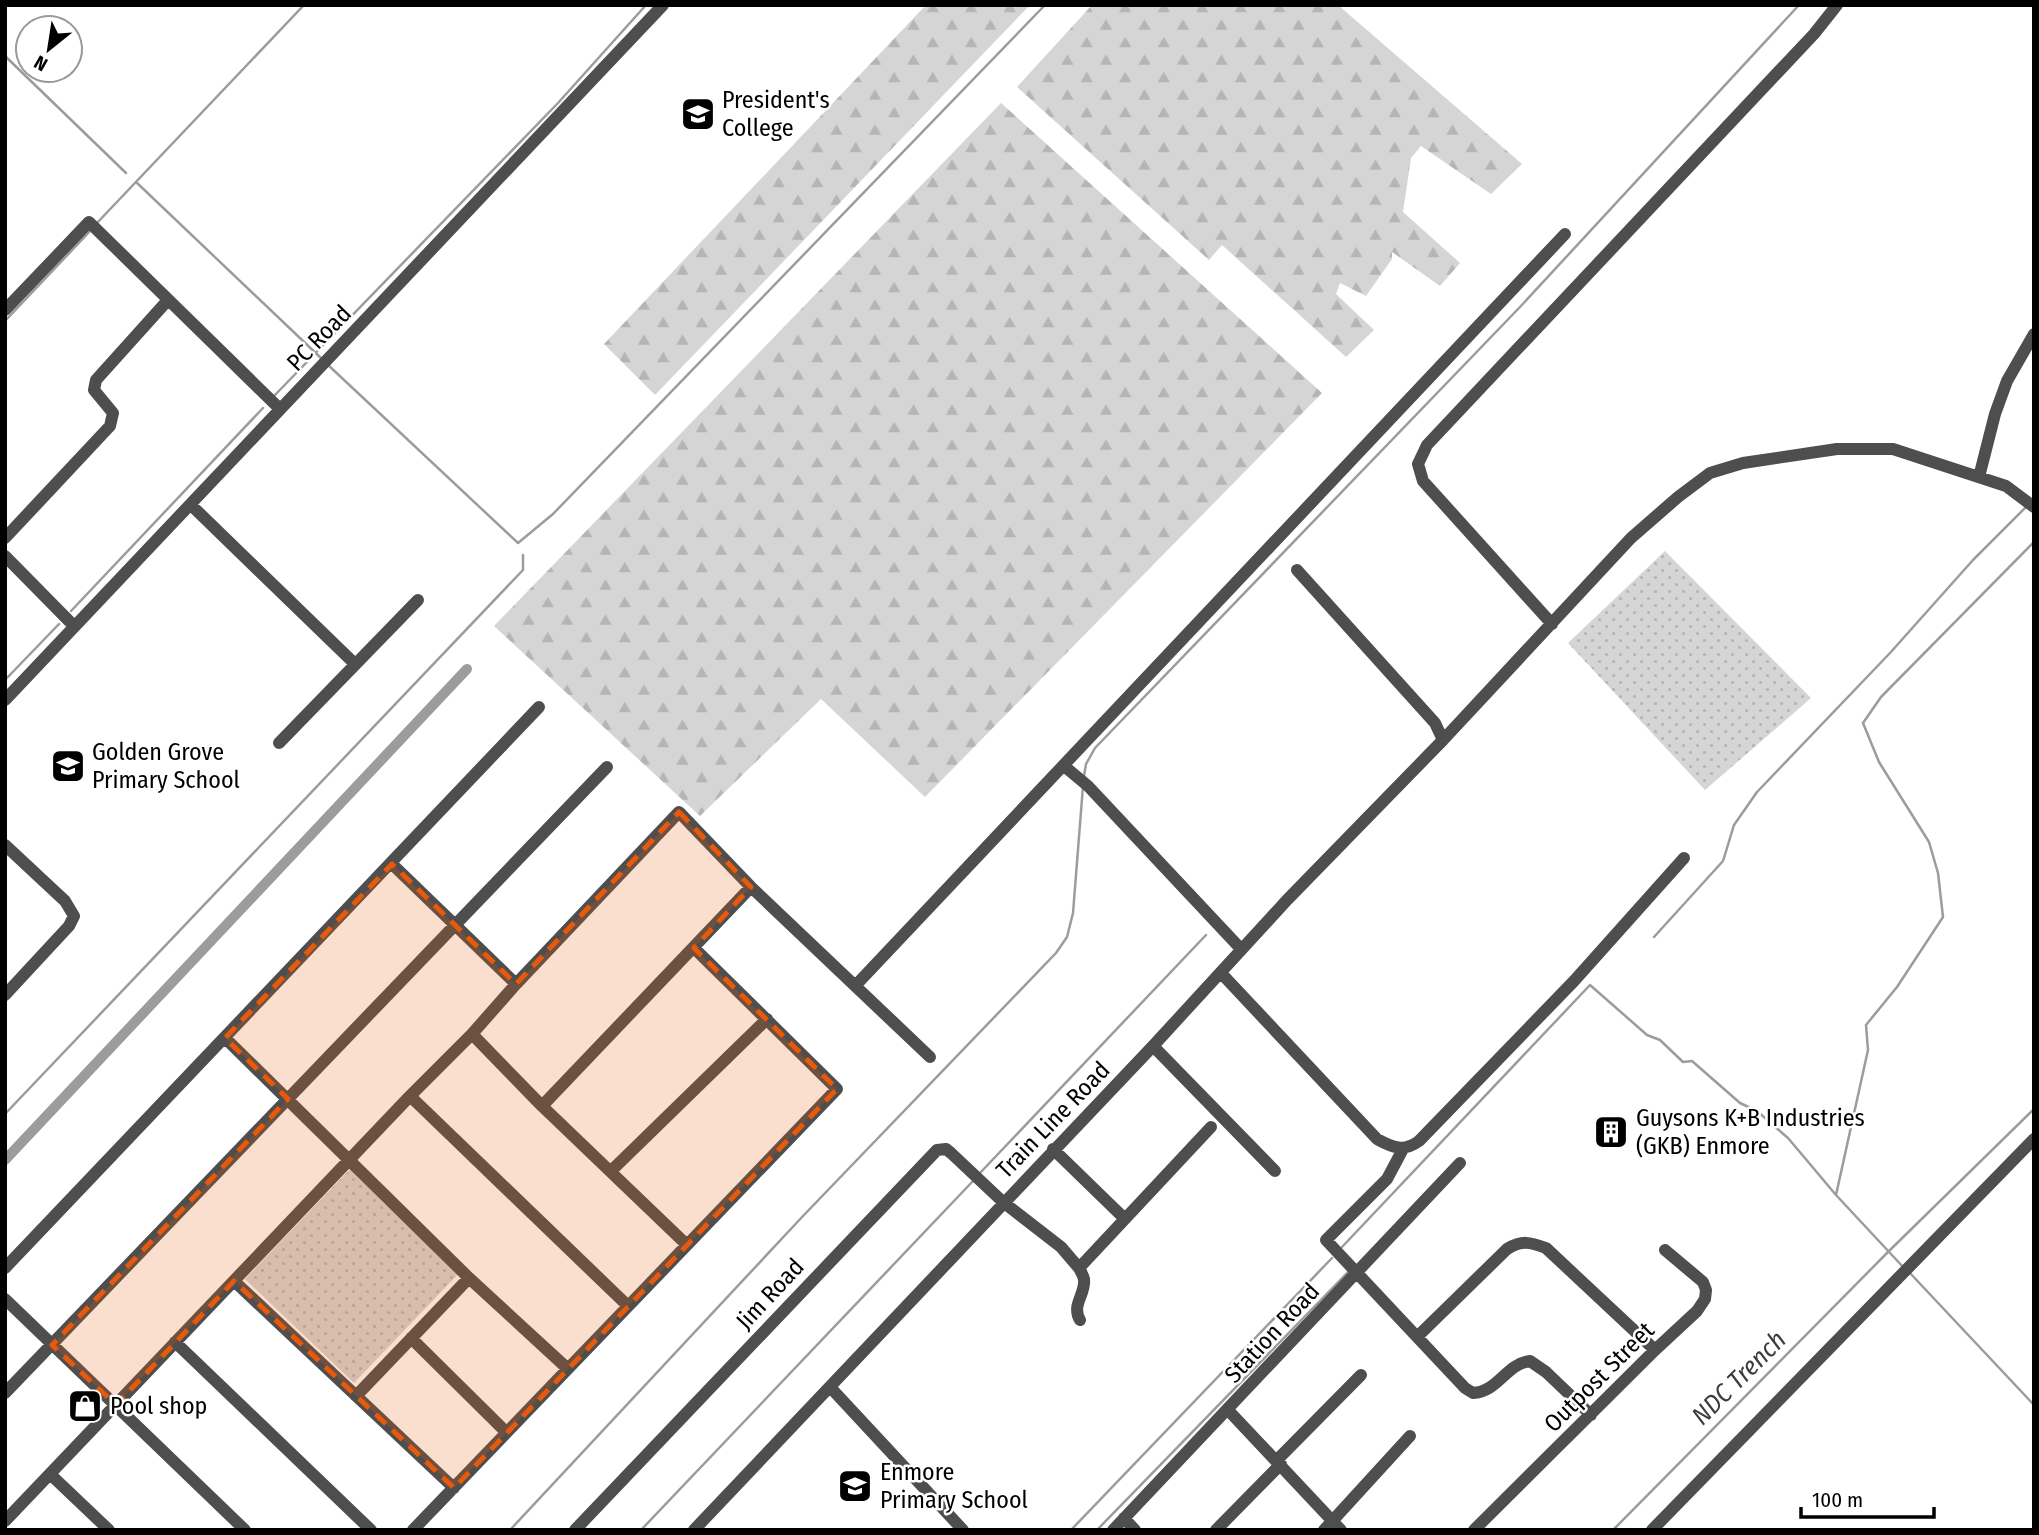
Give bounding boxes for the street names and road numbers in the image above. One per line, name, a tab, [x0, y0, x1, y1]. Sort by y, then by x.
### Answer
street label: PC Road	[281, 299, 357, 377]
street label: Train Line Road	[991, 1056, 1115, 1184]
street label: Jim Road	[730, 1253, 810, 1335]
street label: Station Road	[1219, 1277, 1325, 1389]
street label: Outpost Street	[1538, 1316, 1660, 1438]

